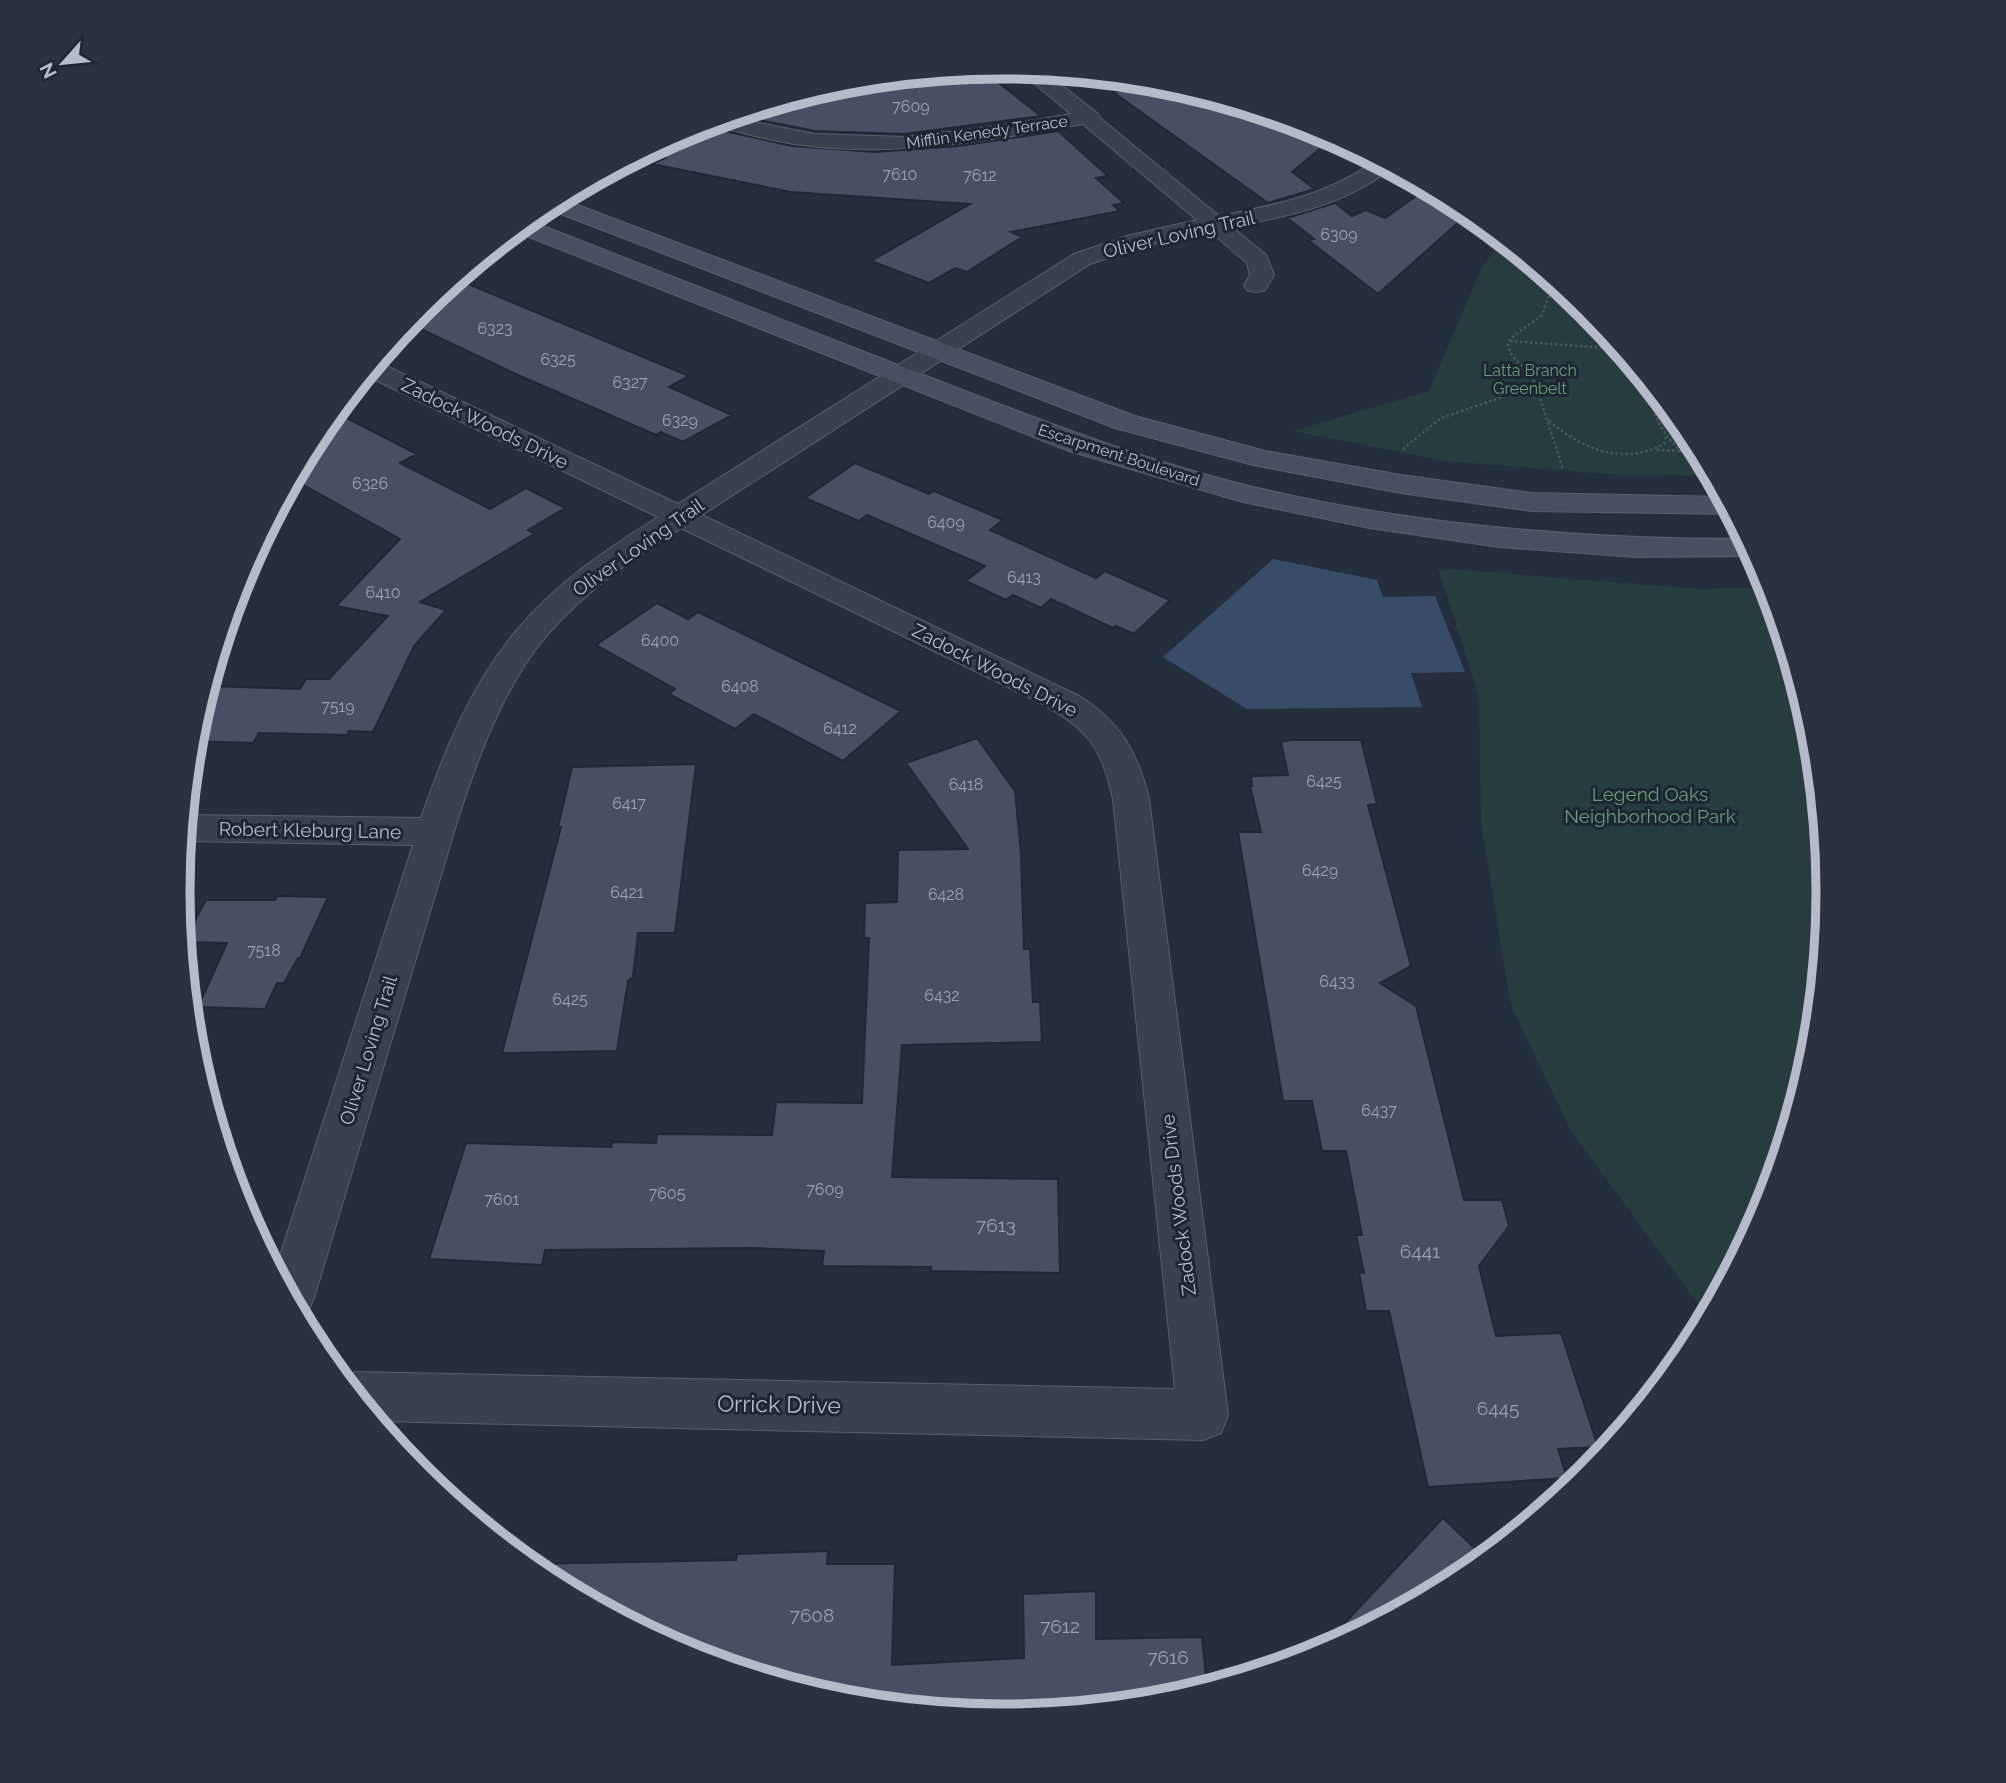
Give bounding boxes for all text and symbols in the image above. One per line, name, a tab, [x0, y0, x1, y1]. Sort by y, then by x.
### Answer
north arrow	[28, 28, 98, 98]
text: N	[35, 59, 61, 82]
house number: 7609	[892, 97, 930, 116]
street label: Mifflin Kenedy Terrace	[905, 111, 1069, 153]
house number: 7610	[883, 165, 917, 184]
house number: 7612	[963, 166, 997, 185]
street label: Oliver Loving Trail	[1101, 206, 1258, 262]
house number: 6309	[1320, 225, 1358, 244]
house number: 6323	[477, 319, 513, 338]
house number: 6325	[540, 350, 576, 369]
park label: Latta Branch Greenbelt	[1483, 361, 1577, 398]
street label: Zadock Woods Drive	[398, 373, 572, 473]
house number: 6327	[612, 373, 648, 392]
house number: 6329	[662, 411, 698, 430]
street label: Escarpment Boulevard	[1036, 420, 1202, 490]
house number: 6326	[352, 474, 388, 493]
street label: Oliver Loving Trail	[568, 493, 708, 600]
house number: 6409	[927, 513, 965, 532]
house number: 6413	[1007, 568, 1041, 587]
house number: 6410	[365, 583, 401, 602]
street label: Zadock Woods Drive	[909, 619, 1081, 721]
house number: 6400	[641, 631, 679, 650]
house number: 6408	[721, 677, 759, 696]
house number: 7519	[321, 697, 355, 716]
house number: 6412	[823, 719, 857, 738]
house number: 6425	[1306, 772, 1342, 791]
house number: 6418	[949, 775, 983, 794]
park label: Legend Oaks Neighborhood Park	[1564, 783, 1736, 827]
house number: 6417	[612, 794, 646, 813]
street label: Robert Kleburg Lane	[219, 817, 401, 843]
house number: 6429	[1302, 861, 1338, 880]
house number: 6421	[610, 883, 644, 902]
house number: 6428	[928, 885, 964, 904]
house number: 7518	[247, 941, 281, 960]
street label: Oliver Loving Trail	[335, 972, 401, 1127]
house number: 6433	[1319, 972, 1355, 991]
house number: 6432	[924, 986, 960, 1005]
house number: 6425	[552, 990, 588, 1009]
house number: 6437	[1361, 1101, 1397, 1120]
street label: Zadock Woods Drive	[1156, 1113, 1200, 1297]
house number: 7609	[806, 1180, 844, 1199]
house number: 7605	[649, 1184, 686, 1203]
house number: 7601	[485, 1190, 520, 1209]
house number: 7613	[976, 1214, 1016, 1236]
house number: 6441	[1400, 1240, 1440, 1262]
street label: Orrick Drive	[717, 1389, 841, 1419]
house number: 6445	[1477, 1397, 1519, 1419]
house number: 7608	[790, 1604, 834, 1626]
house number: 7612	[1040, 1615, 1080, 1637]
house number: 7616	[1147, 1646, 1189, 1668]

